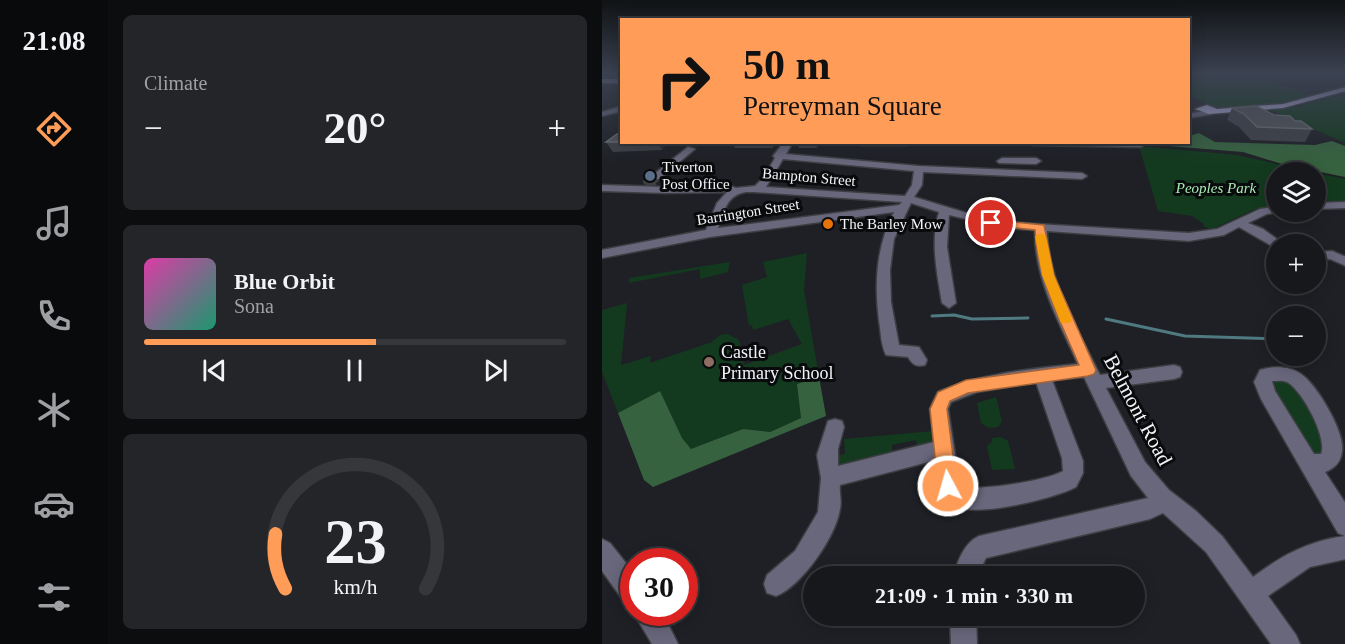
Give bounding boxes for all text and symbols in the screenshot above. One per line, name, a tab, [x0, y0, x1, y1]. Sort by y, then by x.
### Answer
text: 21:08	[23, 26, 86, 56]
icon: right	[644, 42, 722, 120]
text: 50 m	[743, 42, 831, 88]
text: Climate	[144, 72, 207, 94]
text: Perreyman Square	[743, 91, 942, 121]
text: 20°	[324, 103, 387, 153]
icon: directions	[33, 108, 75, 150]
text: −	[144, 110, 163, 146]
text: +	[547, 110, 566, 146]
place label: Tiverton Post Office	[662, 159, 730, 192]
map controls	[1266, 162, 1326, 366]
button: layers	[1266, 162, 1326, 222]
street label: Bampton Street	[762, 165, 857, 189]
marker: Tiverton Post Office	[643, 169, 657, 183]
park label: Peoples Park	[1175, 180, 1257, 196]
street label: Barrington Street	[696, 196, 801, 228]
pin	[965, 197, 1016, 248]
icon: music	[33, 202, 75, 244]
icon: arrive	[974, 206, 1007, 239]
place label: The Barley Mow	[840, 216, 943, 232]
marker: The Barley Mow	[821, 217, 835, 231]
button: +	[1266, 234, 1326, 294]
text: Blue Orbit	[234, 269, 335, 294]
icon: phone	[33, 295, 75, 337]
text: Sona	[234, 295, 274, 317]
button: −	[1266, 306, 1326, 366]
place label: Castle Primary School	[721, 342, 834, 383]
street label: Belmont Road	[1099, 351, 1177, 470]
icon: previous	[198, 354, 231, 387]
icon: pause	[338, 354, 371, 387]
icon: next	[479, 354, 512, 387]
marker: Castle Primary School	[702, 355, 716, 369]
icon: climate	[33, 389, 75, 431]
position arrow	[916, 454, 980, 518]
icon: car	[33, 483, 75, 525]
text: 23	[324, 507, 386, 576]
speed limit sign: 30	[620, 548, 698, 626]
text: km/h	[333, 575, 377, 599]
icon: filters	[33, 576, 75, 618]
text: 21:09 · 1 min · 330 m	[875, 583, 1073, 608]

